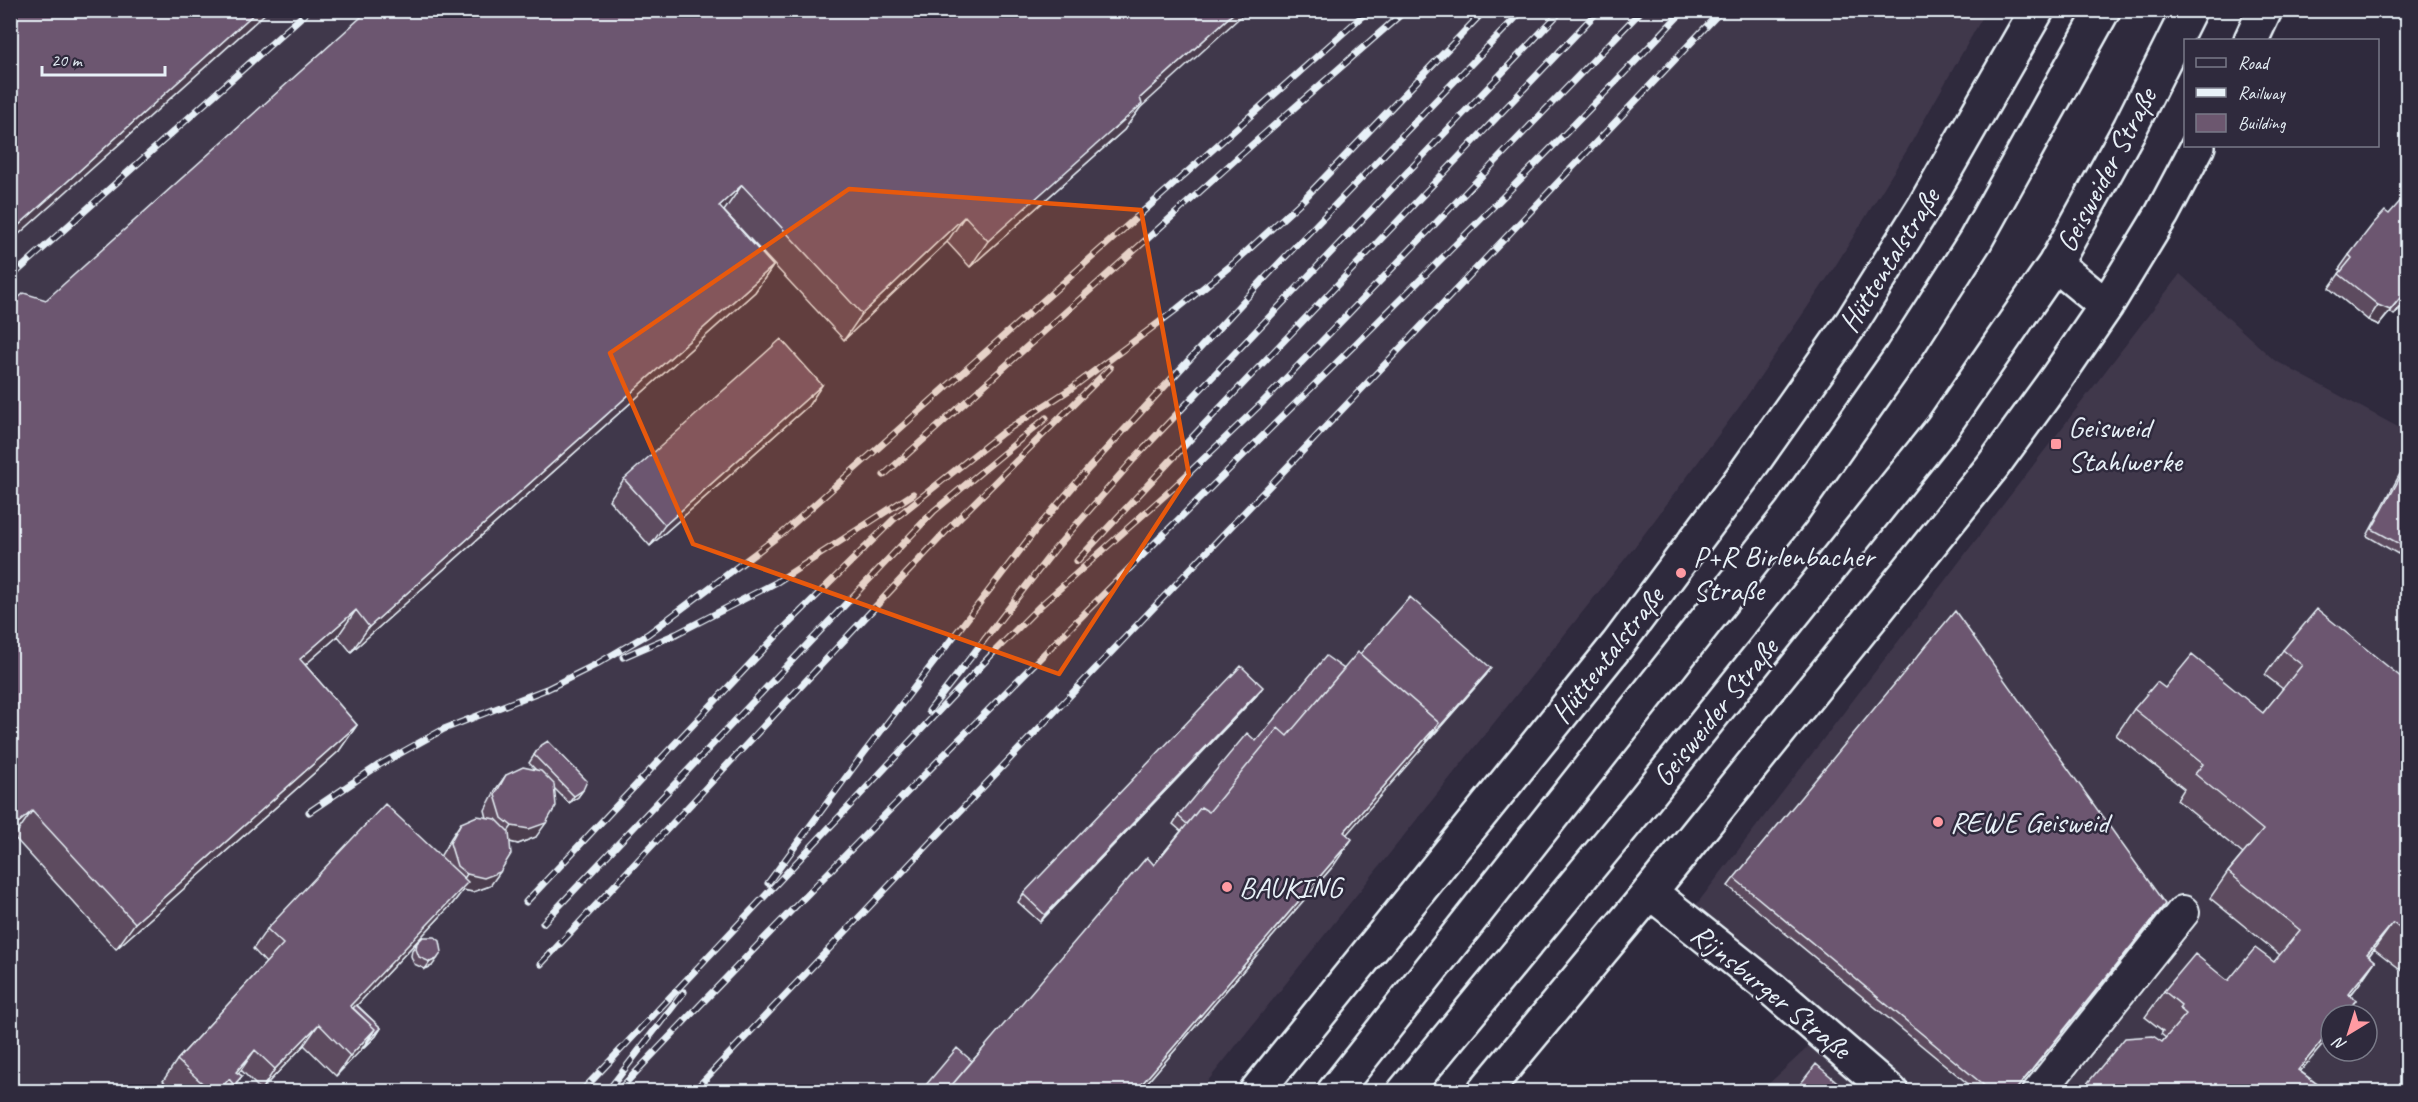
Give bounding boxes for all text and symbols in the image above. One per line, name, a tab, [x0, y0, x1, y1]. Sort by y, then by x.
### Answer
scale bar	[42, 39, 165, 77]
legend	[2184, 39, 2379, 147]
text: 20 m	[51, 49, 84, 71]
text: Road	[2238, 52, 2271, 74]
street label: Geisweider Straße	[2047, 80, 2166, 258]
text: Railway	[2238, 82, 2286, 104]
text: Building	[2238, 112, 2287, 134]
street label: Hüttentalstraße	[1830, 179, 1950, 339]
place label: Geisweid Stahlwerke	[2068, 408, 2184, 480]
marker: Geisweid Stahlwerke	[2049, 437, 2063, 451]
place label: P+R Birlenbacher Straße	[1693, 537, 1877, 609]
marker: P+R Birlenbacher Straße	[1674, 566, 1688, 580]
street label: Hüttentalstraße	[1542, 577, 1674, 731]
street label: Geisweider Straße	[1644, 628, 1788, 794]
place label: REWE Geisweid	[1950, 803, 2113, 841]
marker: REWE Geisweid	[1931, 815, 1945, 829]
place label: BAUKING	[1239, 868, 1345, 906]
marker: BAUKING	[1220, 880, 1234, 894]
street label: Rijnsburger Straße	[1683, 915, 1861, 1069]
north arrow	[2319, 1003, 2379, 1063]
text: N	[2328, 1031, 2350, 1055]

